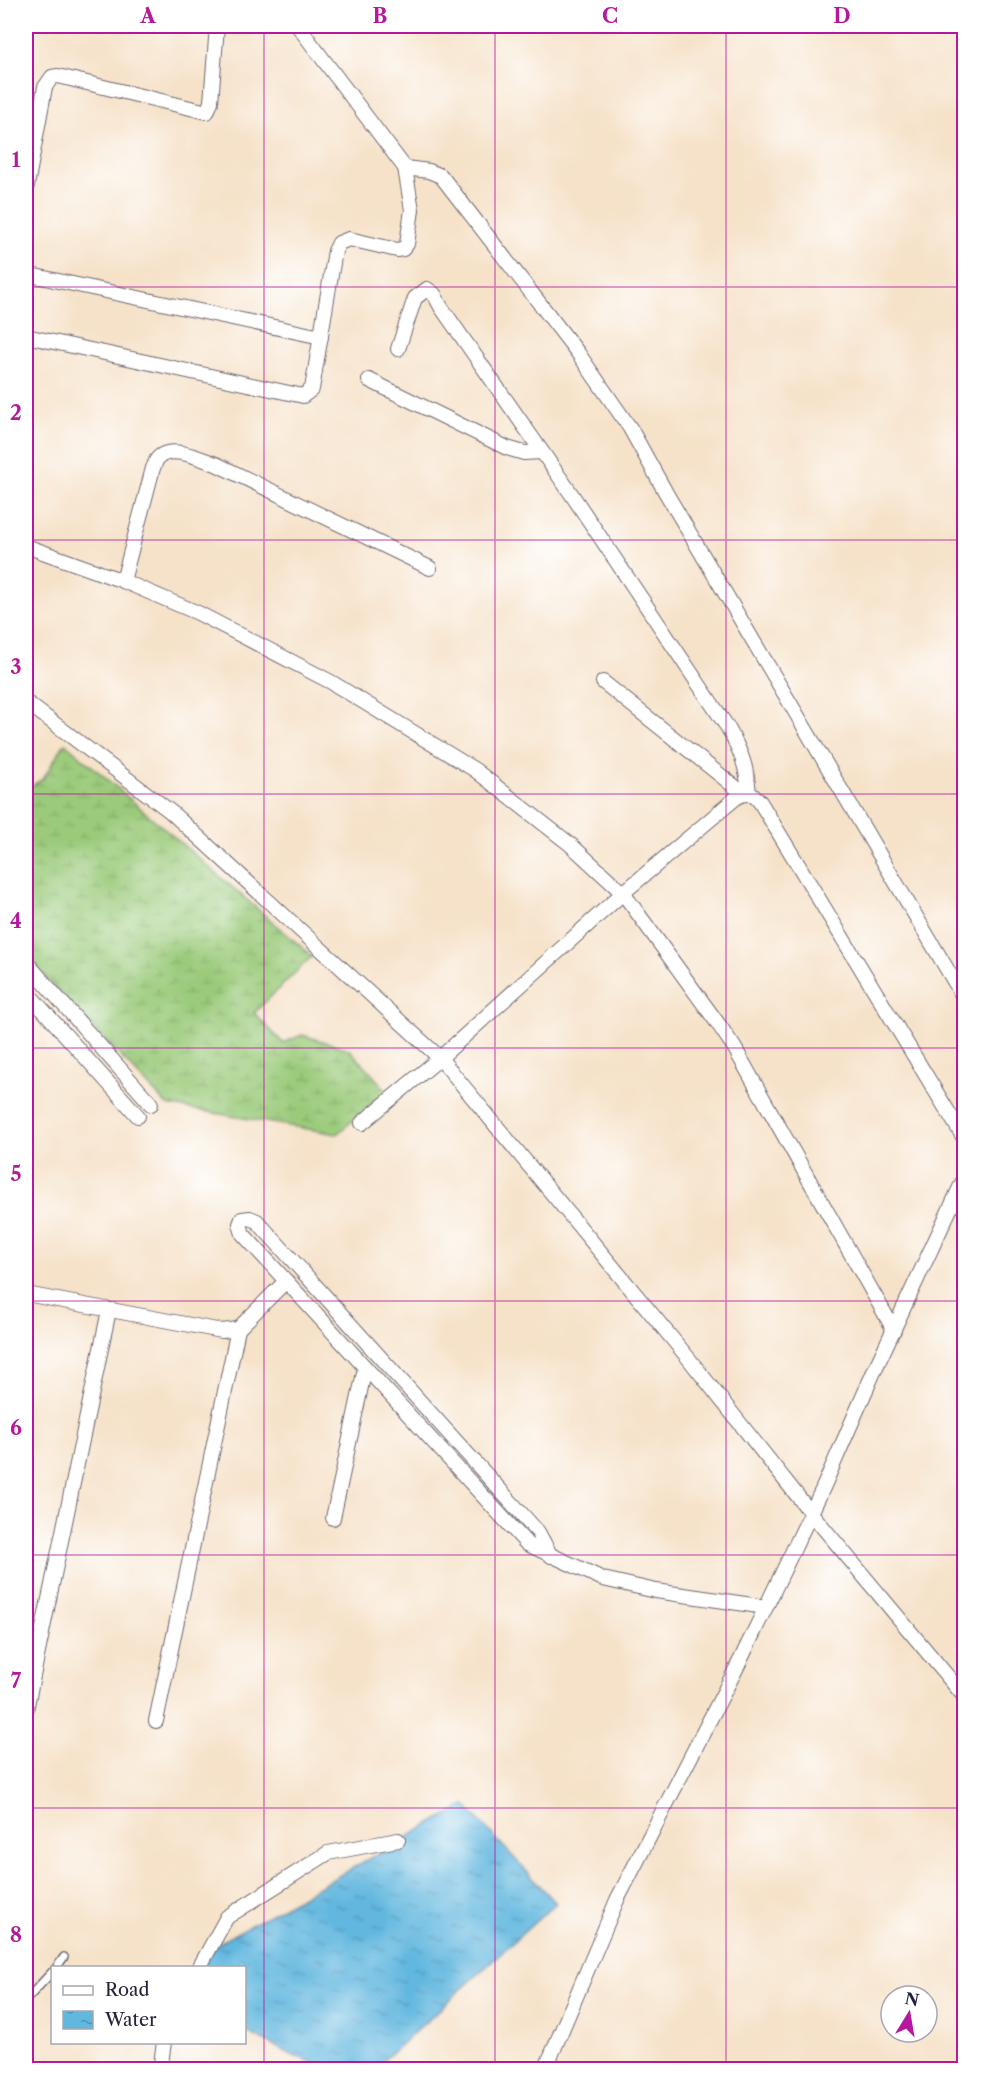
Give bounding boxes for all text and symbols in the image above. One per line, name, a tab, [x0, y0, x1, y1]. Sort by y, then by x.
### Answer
text: A	[139, 4, 156, 28]
text: B	[373, 4, 388, 28]
text: C	[602, 4, 618, 28]
text: D	[833, 4, 851, 28]
text: 1	[12, 148, 21, 172]
text: 2	[10, 401, 22, 425]
text: 3	[10, 655, 22, 679]
text: 4	[10, 909, 22, 933]
text: 5	[10, 1162, 22, 1186]
text: 6	[10, 1416, 22, 1440]
text: 7	[11, 1669, 22, 1693]
text: 8	[10, 1923, 22, 1947]
legend	[51, 1966, 246, 2044]
text: Road	[105, 1979, 150, 2001]
north arrow	[879, 1984, 939, 2044]
text: N	[903, 1988, 921, 2010]
text: Water	[104, 2009, 157, 2031]

